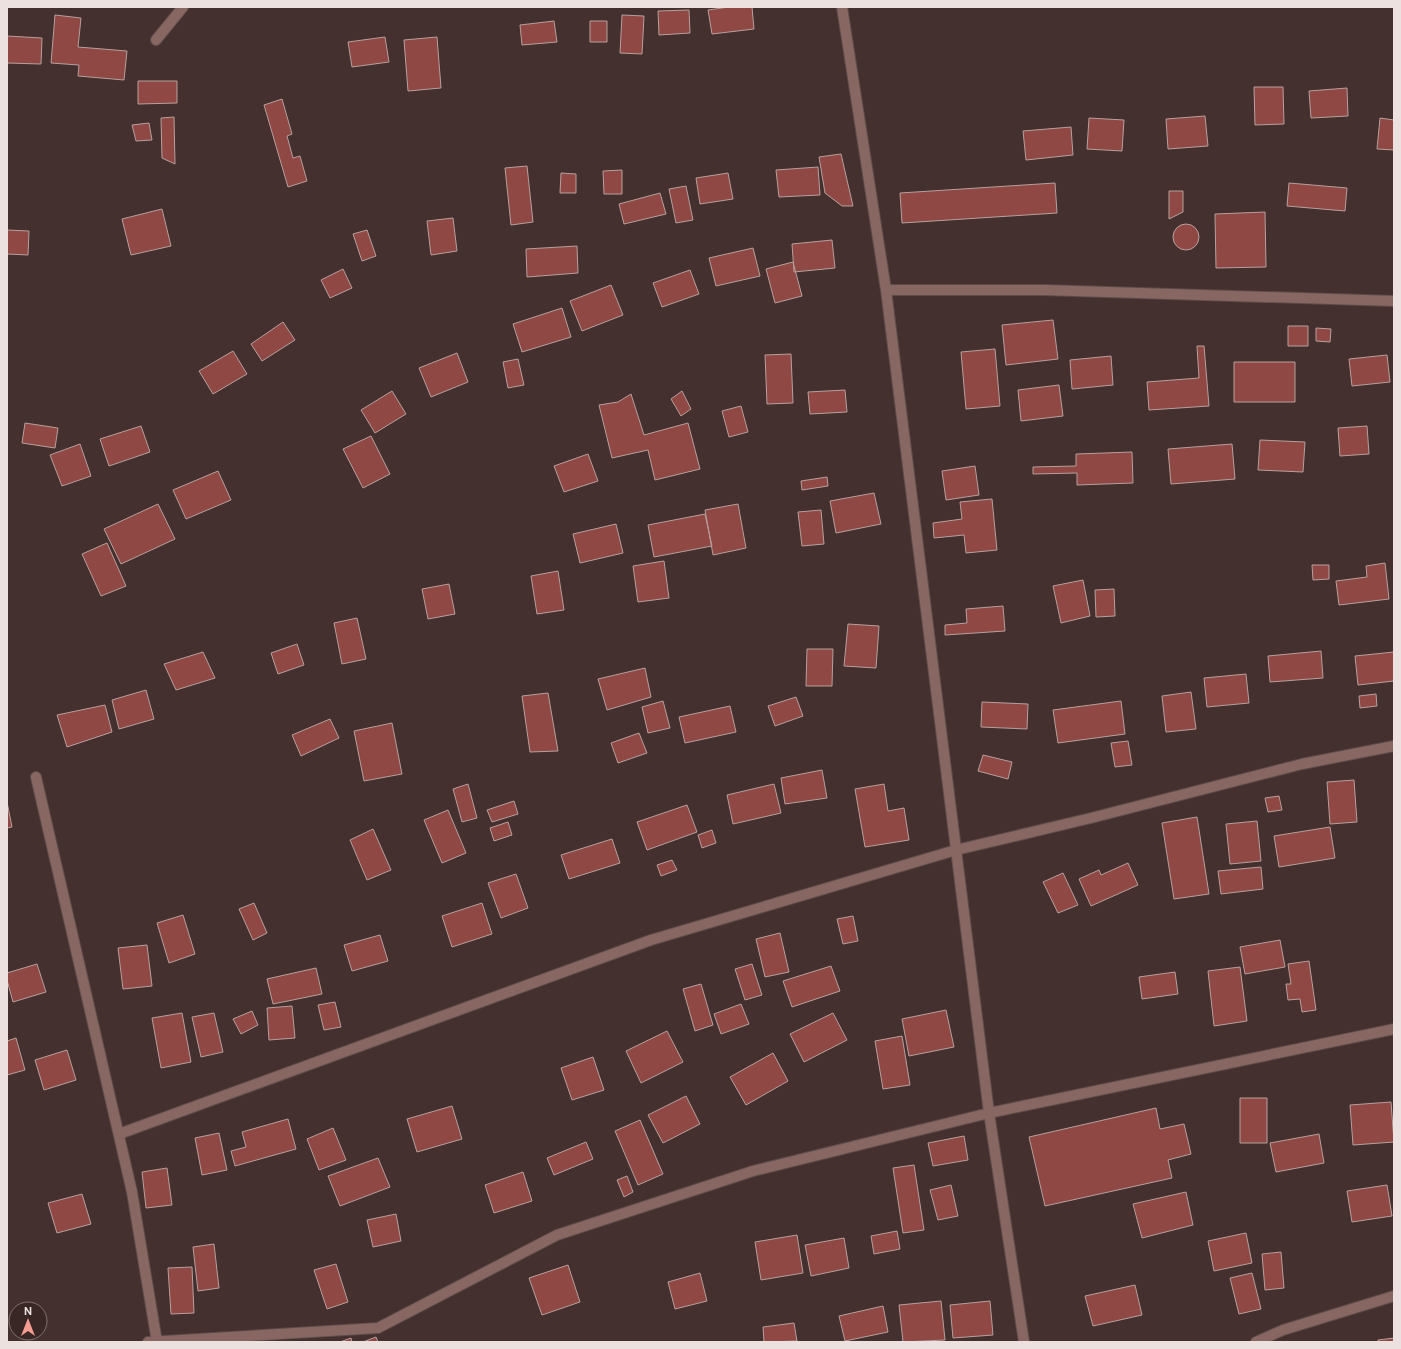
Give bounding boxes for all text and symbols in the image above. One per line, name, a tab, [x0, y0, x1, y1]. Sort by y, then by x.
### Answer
north arrow	[8, 1301, 48, 1341]
text: N	[24, 1304, 32, 1318]

